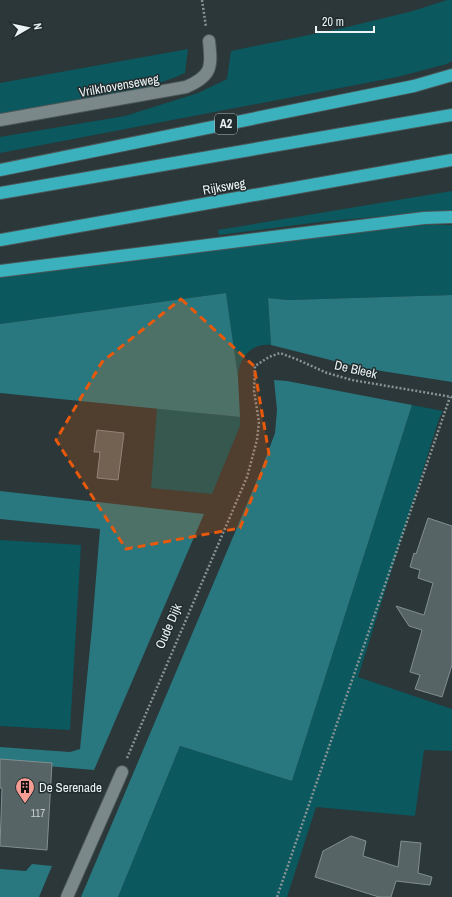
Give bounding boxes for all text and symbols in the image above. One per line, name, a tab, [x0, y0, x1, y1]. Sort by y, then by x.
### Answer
north arrow	[8, 8, 48, 48]
scale bar	[316, 8, 374, 34]
text: 20 m	[322, 14, 344, 30]
text: N	[30, 22, 45, 31]
street label: Vrilkhovenseweg	[78, 70, 160, 101]
road number: A2	[215, 114, 237, 134]
street label: Rijksweg	[201, 174, 247, 199]
street label: De Bleek	[333, 356, 380, 383]
street label: Oude Dijk	[151, 600, 186, 651]
building icon: De Serenade	[14, 776, 36, 804]
place label: De Serenade	[39, 779, 102, 796]
house number: 117	[31, 806, 45, 820]

